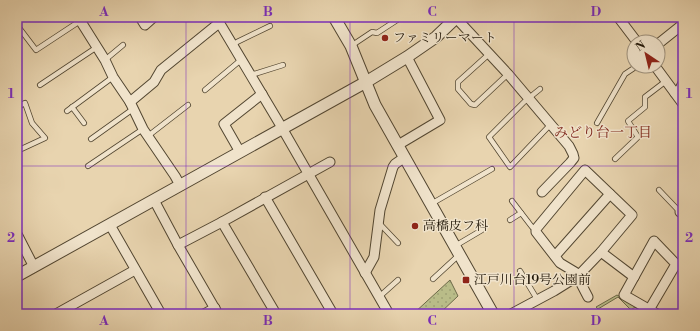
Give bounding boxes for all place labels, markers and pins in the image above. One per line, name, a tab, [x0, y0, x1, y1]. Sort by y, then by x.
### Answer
place label: ファミリーマート	[393, 30, 497, 46]
marker: ファミリーマート	[380, 33, 390, 43]
place label: 高橋皮フ科	[423, 218, 488, 234]
marker: 高橋皮フ科	[410, 221, 420, 231]
place label: 江戸川台19号公園前	[474, 272, 591, 288]
marker: 江戸川台19号公園前	[461, 275, 471, 285]

